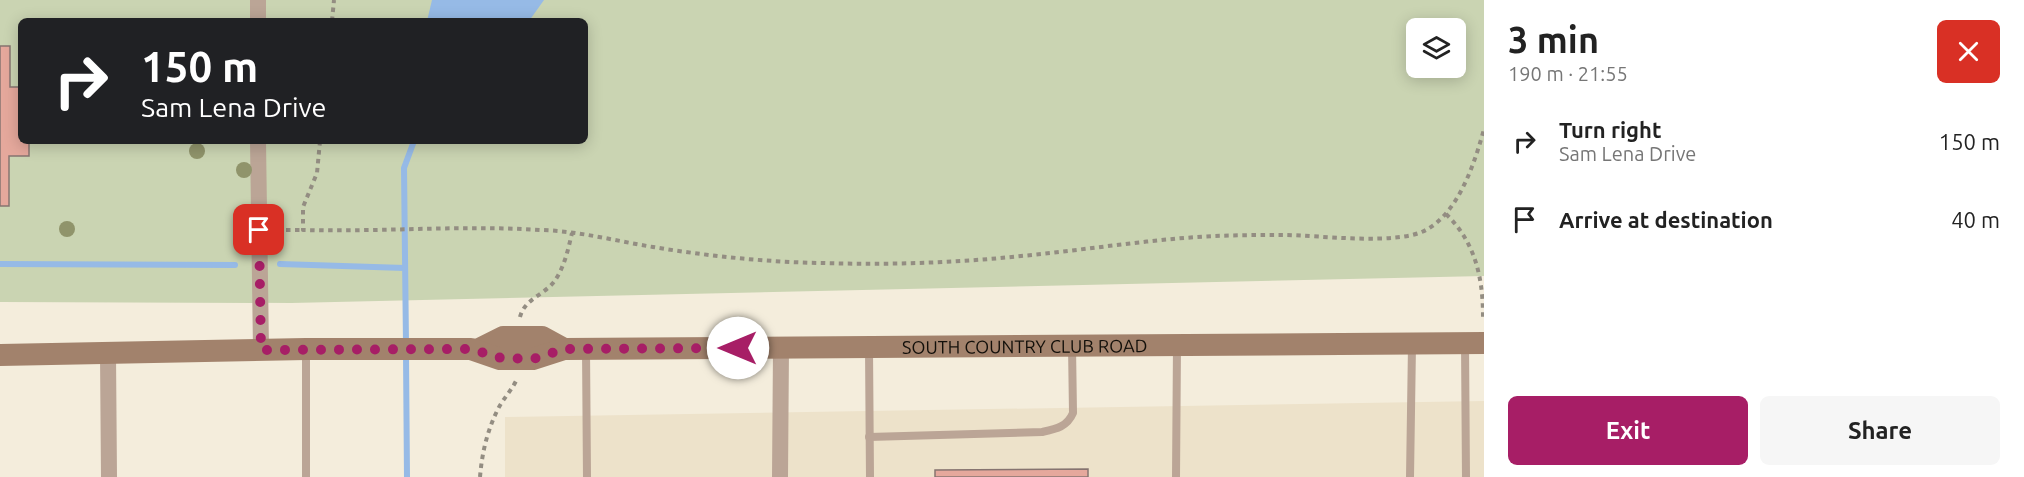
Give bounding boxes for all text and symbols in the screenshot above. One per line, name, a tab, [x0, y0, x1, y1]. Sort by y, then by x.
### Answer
map controls	[1406, 18, 1466, 78]
button: layers	[1406, 18, 1466, 78]
text: 3 min	[1508, 19, 1599, 60]
button: close	[1937, 20, 2000, 83]
icon: right	[42, 42, 120, 120]
text: 150 m	[141, 43, 258, 90]
text: 190 m · 21:55	[1508, 62, 1628, 85]
text: Sam Lena Drive	[141, 92, 327, 122]
text: Turn right	[1559, 117, 1661, 142]
icon: right	[1508, 125, 1541, 158]
text: 150 m	[1939, 129, 2000, 154]
text: Sam Lena Drive	[1559, 142, 1696, 165]
icon: arrive	[1508, 203, 1541, 236]
pin	[233, 204, 284, 255]
text: Arrive at destination	[1559, 207, 1773, 232]
text: 40 m	[1951, 207, 2000, 232]
icon: arrive	[242, 213, 275, 246]
position arrow	[706, 316, 770, 380]
street label: SOUTH COUNTRY CLUB ROAD	[902, 335, 1147, 357]
button: Exit	[1508, 396, 1748, 465]
button: Share	[1760, 396, 2000, 465]

